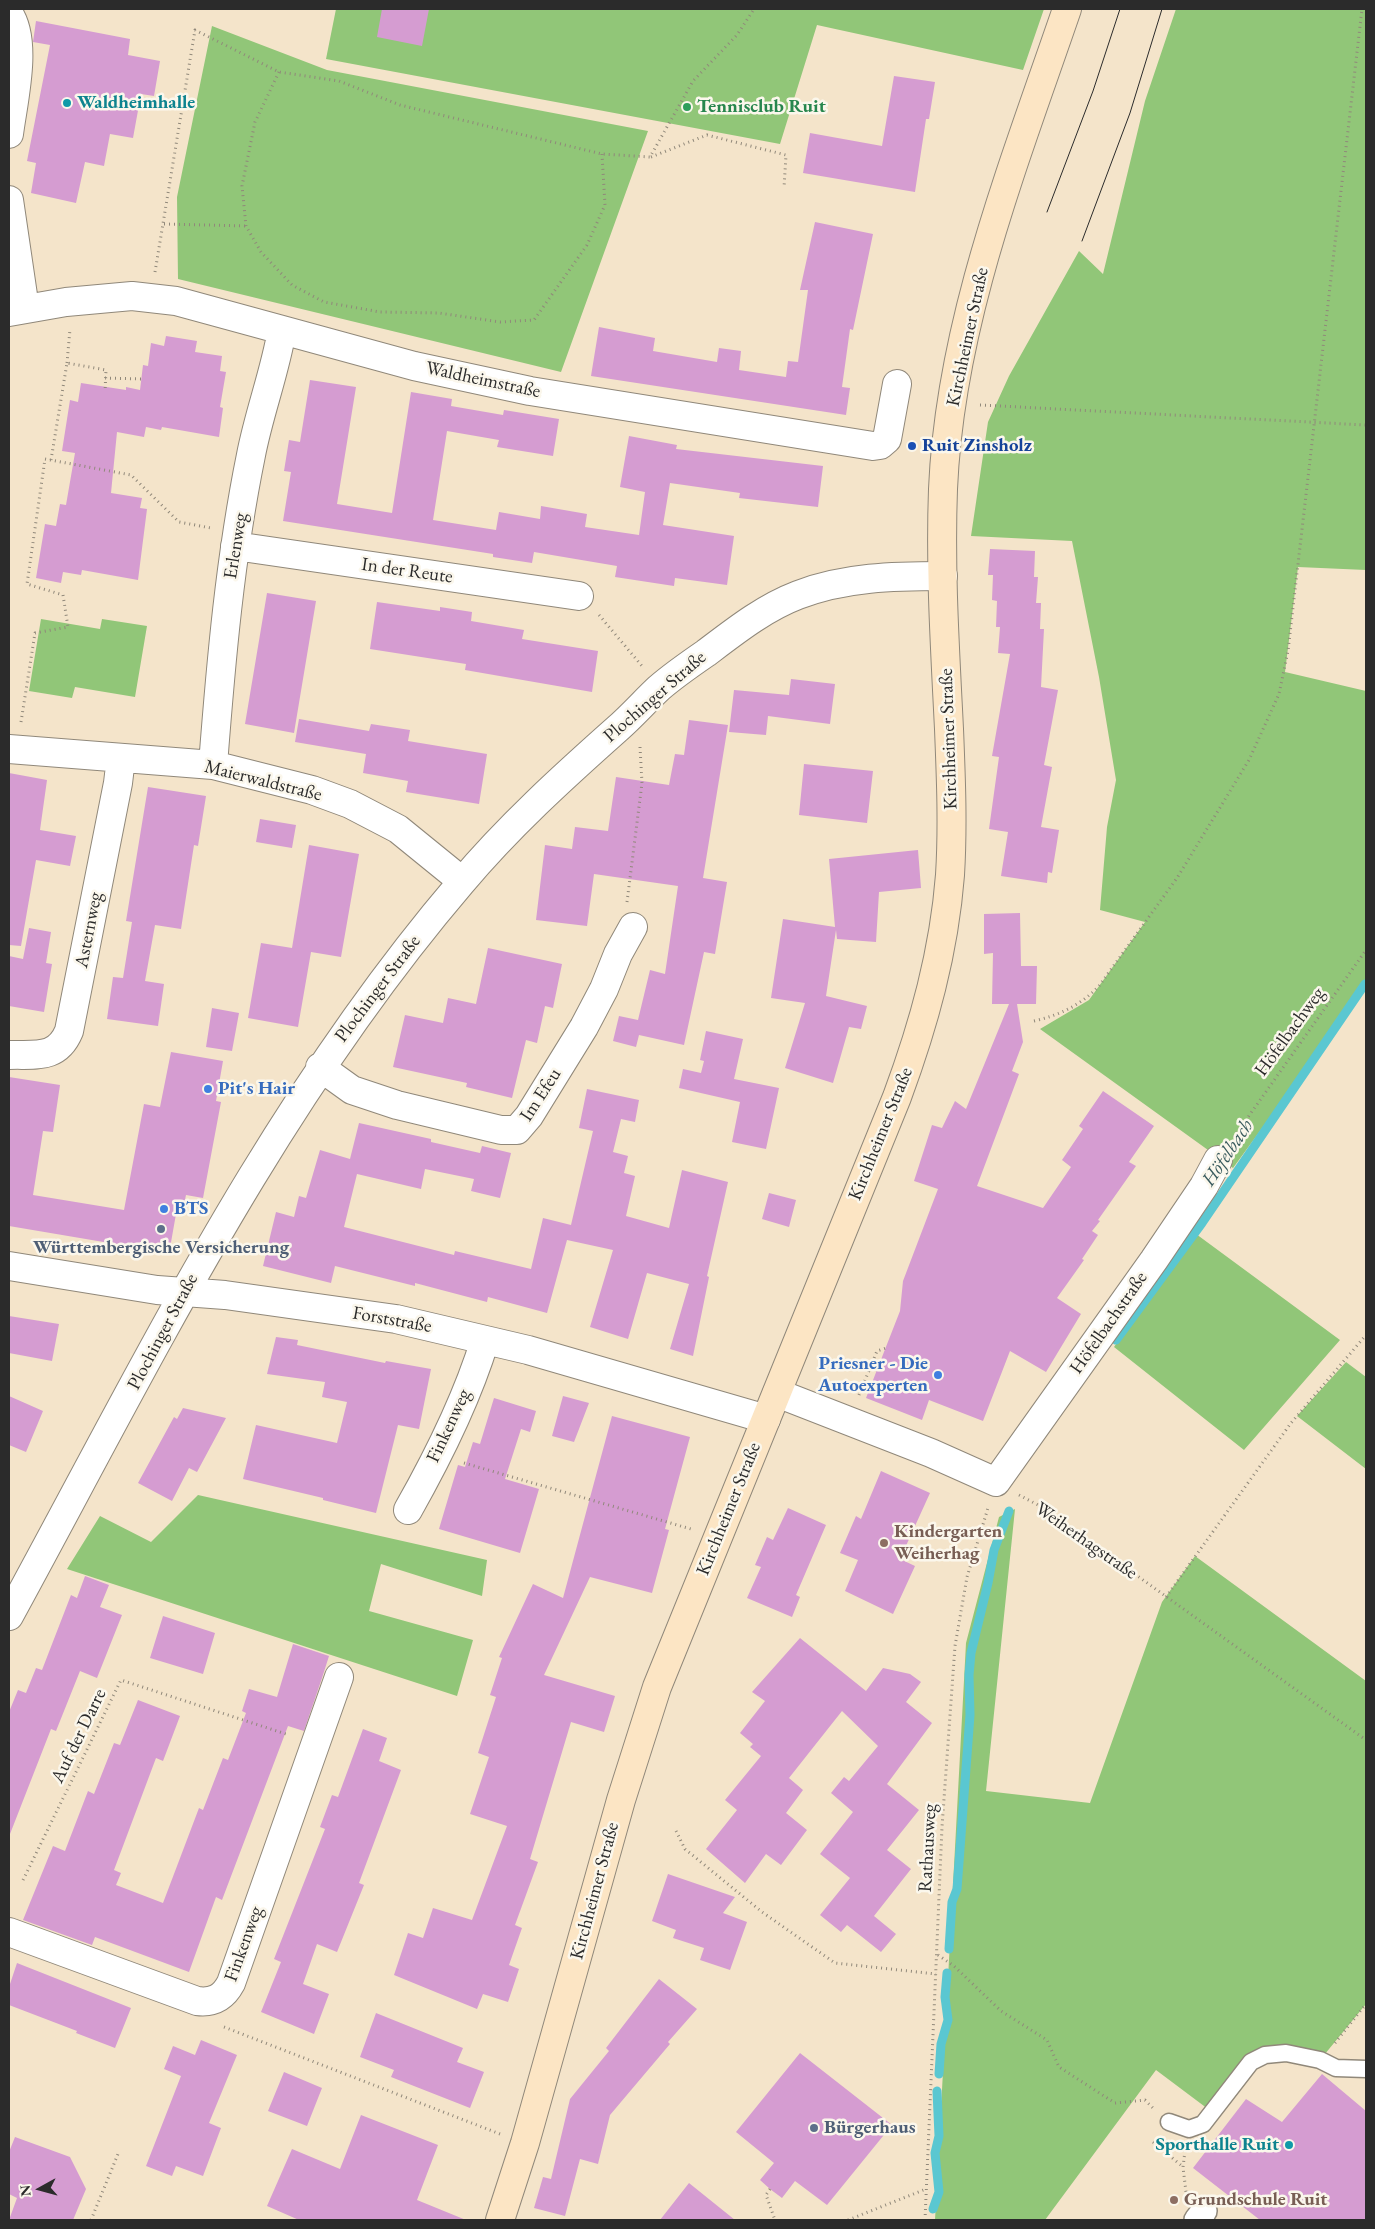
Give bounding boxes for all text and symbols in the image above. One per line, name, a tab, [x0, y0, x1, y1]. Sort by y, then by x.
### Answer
place label: Waldheimhalle	[77, 92, 195, 114]
place label: Tennisclub Ruit	[697, 96, 826, 118]
marker: Waldheimhalle	[61, 97, 73, 109]
marker: Tennisclub Ruit	[681, 101, 693, 113]
street label: Kirchheimer Straße	[942, 265, 994, 409]
street label: Waldheimstraße	[423, 357, 543, 403]
place label: Ruit Zinsholz	[922, 435, 1032, 457]
marker: Ruit Zinsholz	[906, 440, 918, 452]
street label: Erlenweg	[220, 511, 252, 581]
street label: In der Reute	[360, 553, 454, 589]
street label: Plochinger Straße	[599, 646, 711, 748]
street label: Kirchheimer Straße	[935, 668, 963, 810]
street label: Maierwaldstraße	[202, 755, 324, 807]
street label: Asternweg	[70, 890, 108, 970]
street label: Plochinger Straße	[330, 931, 426, 1047]
street label: Höfelbachweg	[1250, 983, 1330, 1081]
street label: Im Efeu	[515, 1064, 567, 1126]
street label: Kirchheimer Straße	[844, 1064, 918, 1204]
place label: Pit's Hair	[218, 1078, 295, 1100]
marker: Pit's Hair	[202, 1083, 214, 1095]
water label: Höfelbach	[1197, 1115, 1259, 1191]
place label: BTS	[174, 1198, 208, 1220]
marker: BTS	[158, 1203, 170, 1215]
marker: Württembergische Versicherung	[155, 1223, 167, 1235]
place label: Württembergische Versicherung	[33, 1237, 289, 1259]
street label: Höfelbachstraße	[1065, 1267, 1153, 1379]
street label: Plochinger Straße	[123, 1270, 203, 1394]
street label: Forststraße	[351, 1302, 433, 1338]
place label: Priesner - Die Autoexperten	[818, 1353, 928, 1397]
marker: Priesner - Die Autoexperten	[932, 1369, 944, 1381]
street label: Finkenweg	[422, 1386, 476, 1466]
street label: Kirchheimer Straße	[692, 1439, 766, 1579]
street label: Weiherhagstraße	[1030, 1497, 1142, 1585]
place label: Kindergarten Weiherhag	[894, 1521, 1002, 1565]
marker: Kindergarten Weiherhag	[878, 1537, 890, 1549]
street label: Auf der Darre	[46, 1685, 112, 1787]
street label: Rathausweg	[914, 1803, 942, 1893]
street label: Kirchheimer Straße	[566, 1820, 624, 1962]
street label: Finkenweg	[220, 1903, 268, 1985]
place label: Bürgerhaus	[824, 2117, 916, 2139]
marker: Bürgerhaus	[808, 2122, 820, 2134]
place label: Sporthalle Ruit	[1155, 2134, 1279, 2156]
marker: Sporthalle Ruit	[1283, 2139, 1295, 2151]
north arrow	[15, 2164, 65, 2214]
text: N	[15, 2184, 35, 2198]
place label: Grundschule Ruit	[1184, 2189, 1327, 2211]
marker: Grundschule Ruit	[1168, 2194, 1180, 2206]

